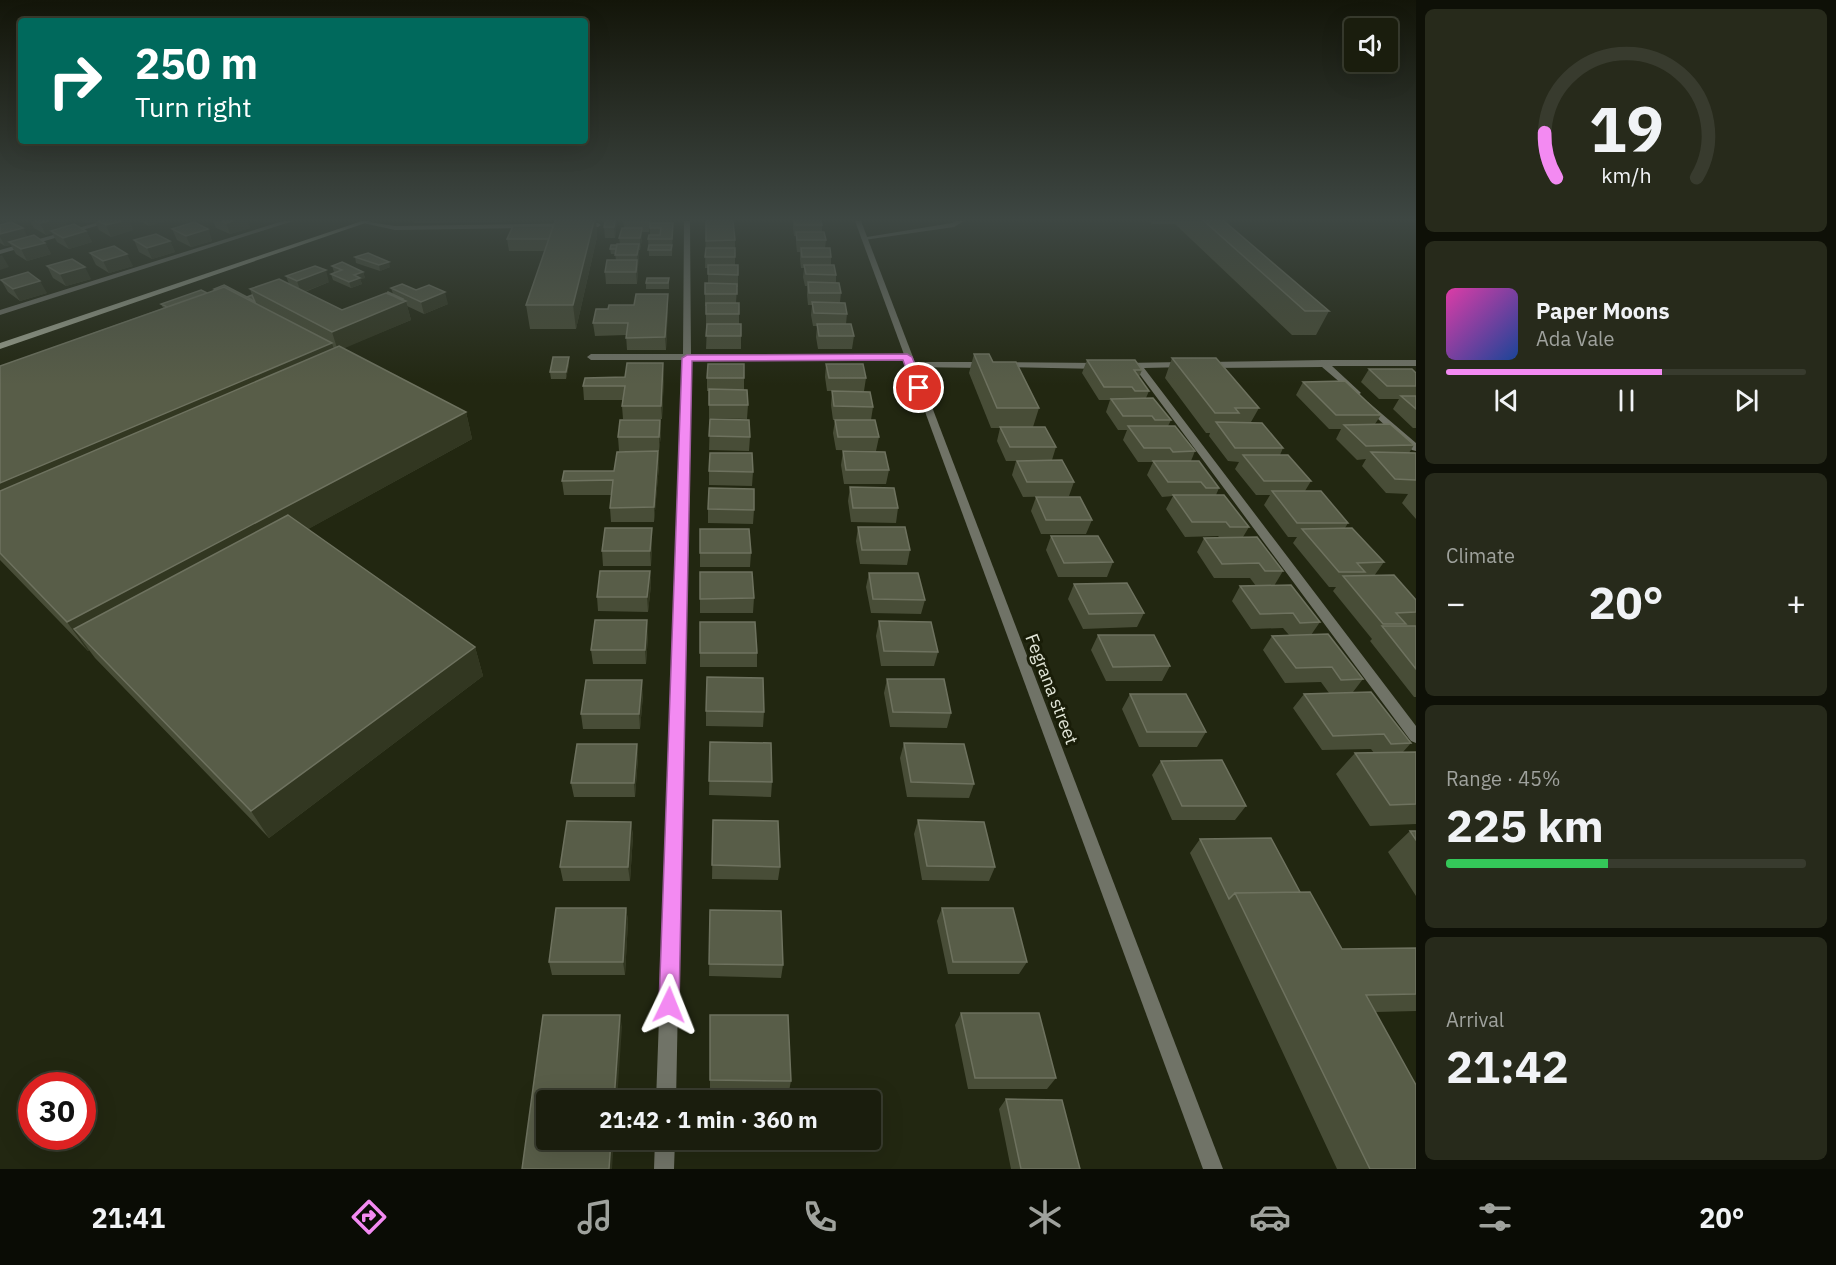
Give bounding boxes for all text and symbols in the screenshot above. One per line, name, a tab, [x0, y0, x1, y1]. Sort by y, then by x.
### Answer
map controls	[1344, 18, 1398, 72]
button: sound	[1344, 18, 1398, 72]
text: 250 m	[135, 36, 258, 91]
icon: right	[36, 42, 114, 120]
text: 19	[1589, 88, 1663, 169]
text: Turn right	[135, 89, 252, 124]
text: km/h	[1601, 161, 1651, 189]
text: Paper Moons	[1536, 296, 1669, 325]
text: Ada Vale	[1536, 325, 1615, 352]
pin	[893, 362, 944, 413]
icon: arrive	[902, 371, 935, 404]
icon: previous	[1490, 384, 1523, 417]
icon: pause	[1610, 384, 1643, 417]
icon: next	[1730, 384, 1763, 417]
text: Climate	[1446, 542, 1515, 569]
text: 20°	[1588, 573, 1664, 631]
text: −	[1446, 581, 1466, 624]
text: +	[1786, 581, 1806, 624]
street label: Fegrana street	[1020, 630, 1084, 748]
text: Range · 45%	[1446, 765, 1561, 792]
text: 225 km	[1446, 796, 1604, 854]
position arrow	[637, 973, 701, 1037]
text: Arrival	[1446, 1006, 1504, 1033]
text: 21:42	[1446, 1037, 1569, 1095]
speed limit sign: 30	[18, 1072, 96, 1150]
text: 21:42 · 1 min · 360 m	[599, 1105, 818, 1134]
icon: directions	[348, 1196, 390, 1238]
icon: music	[574, 1196, 616, 1238]
icon: phone	[799, 1196, 841, 1238]
icon: climate	[1024, 1196, 1066, 1238]
icon: car	[1249, 1196, 1291, 1238]
icon: filters	[1474, 1196, 1516, 1238]
text: 21:41	[92, 1200, 165, 1235]
text: 20°	[1699, 1200, 1744, 1235]

